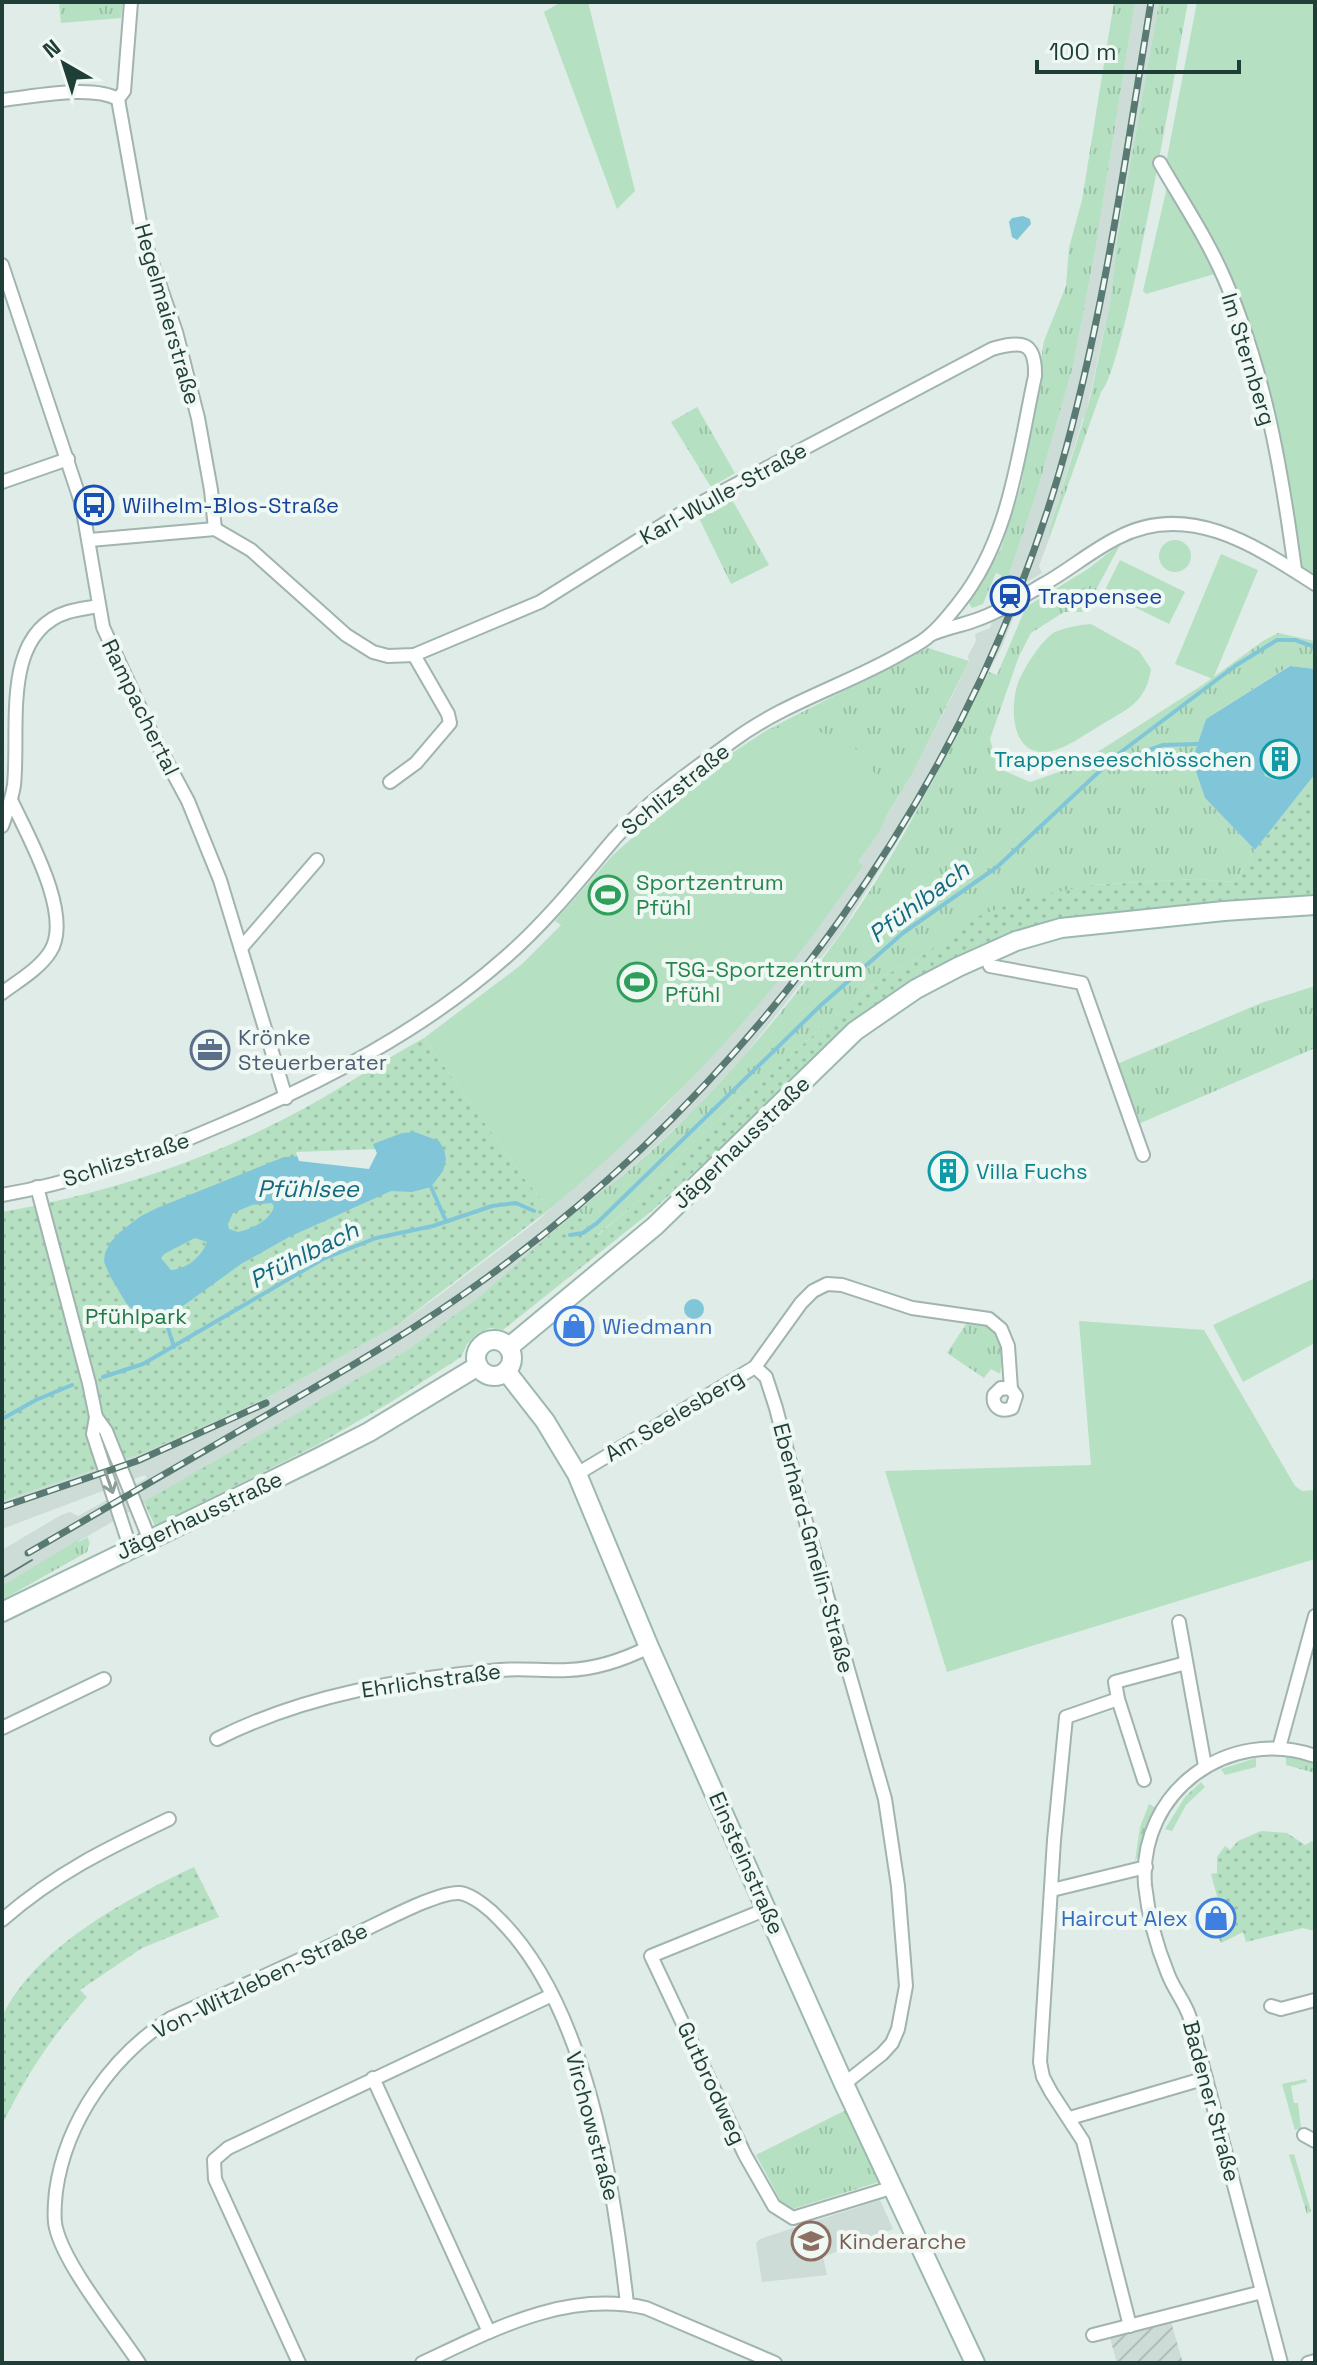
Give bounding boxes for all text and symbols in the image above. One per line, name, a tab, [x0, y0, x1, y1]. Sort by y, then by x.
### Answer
north arrow	[24, 24, 104, 104]
scale bar	[1037, 24, 1239, 74]
text: N	[37, 33, 66, 64]
text: 100 m	[1049, 36, 1117, 67]
street label: Hegelmaierstraße	[129, 220, 207, 408]
street label: Im Sternberg	[1216, 289, 1282, 429]
street label: Karl-Wulle-Straße	[635, 435, 811, 551]
bus stop icon: Wilhelm-Blos-Straße	[73, 484, 115, 526]
place label: Wilhelm-Blos-Straße	[122, 491, 339, 519]
station icon: Trappensee	[989, 575, 1031, 617]
place label: Trappensee	[1038, 582, 1162, 610]
street label: Rampachertal	[96, 634, 186, 780]
street label: Schlizstraße	[615, 737, 735, 841]
building icon: Trappenseeschlösschen	[1259, 738, 1301, 780]
place label: Trappenseeschlösschen	[994, 745, 1252, 773]
water label: Pfühlbach	[862, 853, 976, 950]
place label: Sportzentrum Pfühl	[636, 868, 784, 921]
sports icon: Sportzentrum Pfühl	[587, 874, 629, 916]
place label: TSG-Sportzentrum Pfühl	[665, 955, 863, 1008]
sports icon: TSG-Sportzentrum Pfühl	[616, 961, 658, 1003]
place label: Krönke Steuerberater	[238, 1023, 387, 1076]
office icon: Krönke Steuerberater	[189, 1029, 231, 1071]
street label: Jägerhausstraße	[667, 1069, 815, 1215]
street label: Schlizstraße	[59, 1125, 193, 1193]
building icon: Villa Fuchs	[927, 1150, 969, 1192]
place label: Villa Fuchs	[976, 1157, 1088, 1185]
water label: Pfühlsee	[257, 1173, 359, 1204]
water label: Pfühlbach	[244, 1213, 365, 1295]
park label: Pfühlpark	[85, 1302, 187, 1330]
shop icon: Wiedmann	[553, 1305, 595, 1347]
place label: Wiedmann	[602, 1312, 712, 1340]
street label: Am Seelesberg	[599, 1363, 749, 1467]
street label: Eberhard-Gmelin-Straße	[767, 1420, 861, 1676]
street label: Jägerhausstraße	[111, 1464, 287, 1566]
one-way arrow	[103, 1470, 118, 1495]
street label: Ehrlichstraße	[360, 1656, 502, 1704]
street label: Einsteinstraße	[703, 1787, 791, 1939]
shop icon: Haircut Alex	[1195, 1897, 1237, 1939]
place label: Haircut Alex	[1061, 1904, 1188, 1932]
street label: Von-Witzleben-Straße	[148, 1916, 372, 2044]
street label: Gutbrodweg	[671, 2017, 753, 2149]
street label: Badener Straße	[1177, 2017, 1247, 2185]
street label: Virchowstraße	[560, 2048, 626, 2204]
school or university icon: Kinderarche	[790, 2220, 832, 2262]
place label: Kinderarche	[839, 2227, 967, 2255]

